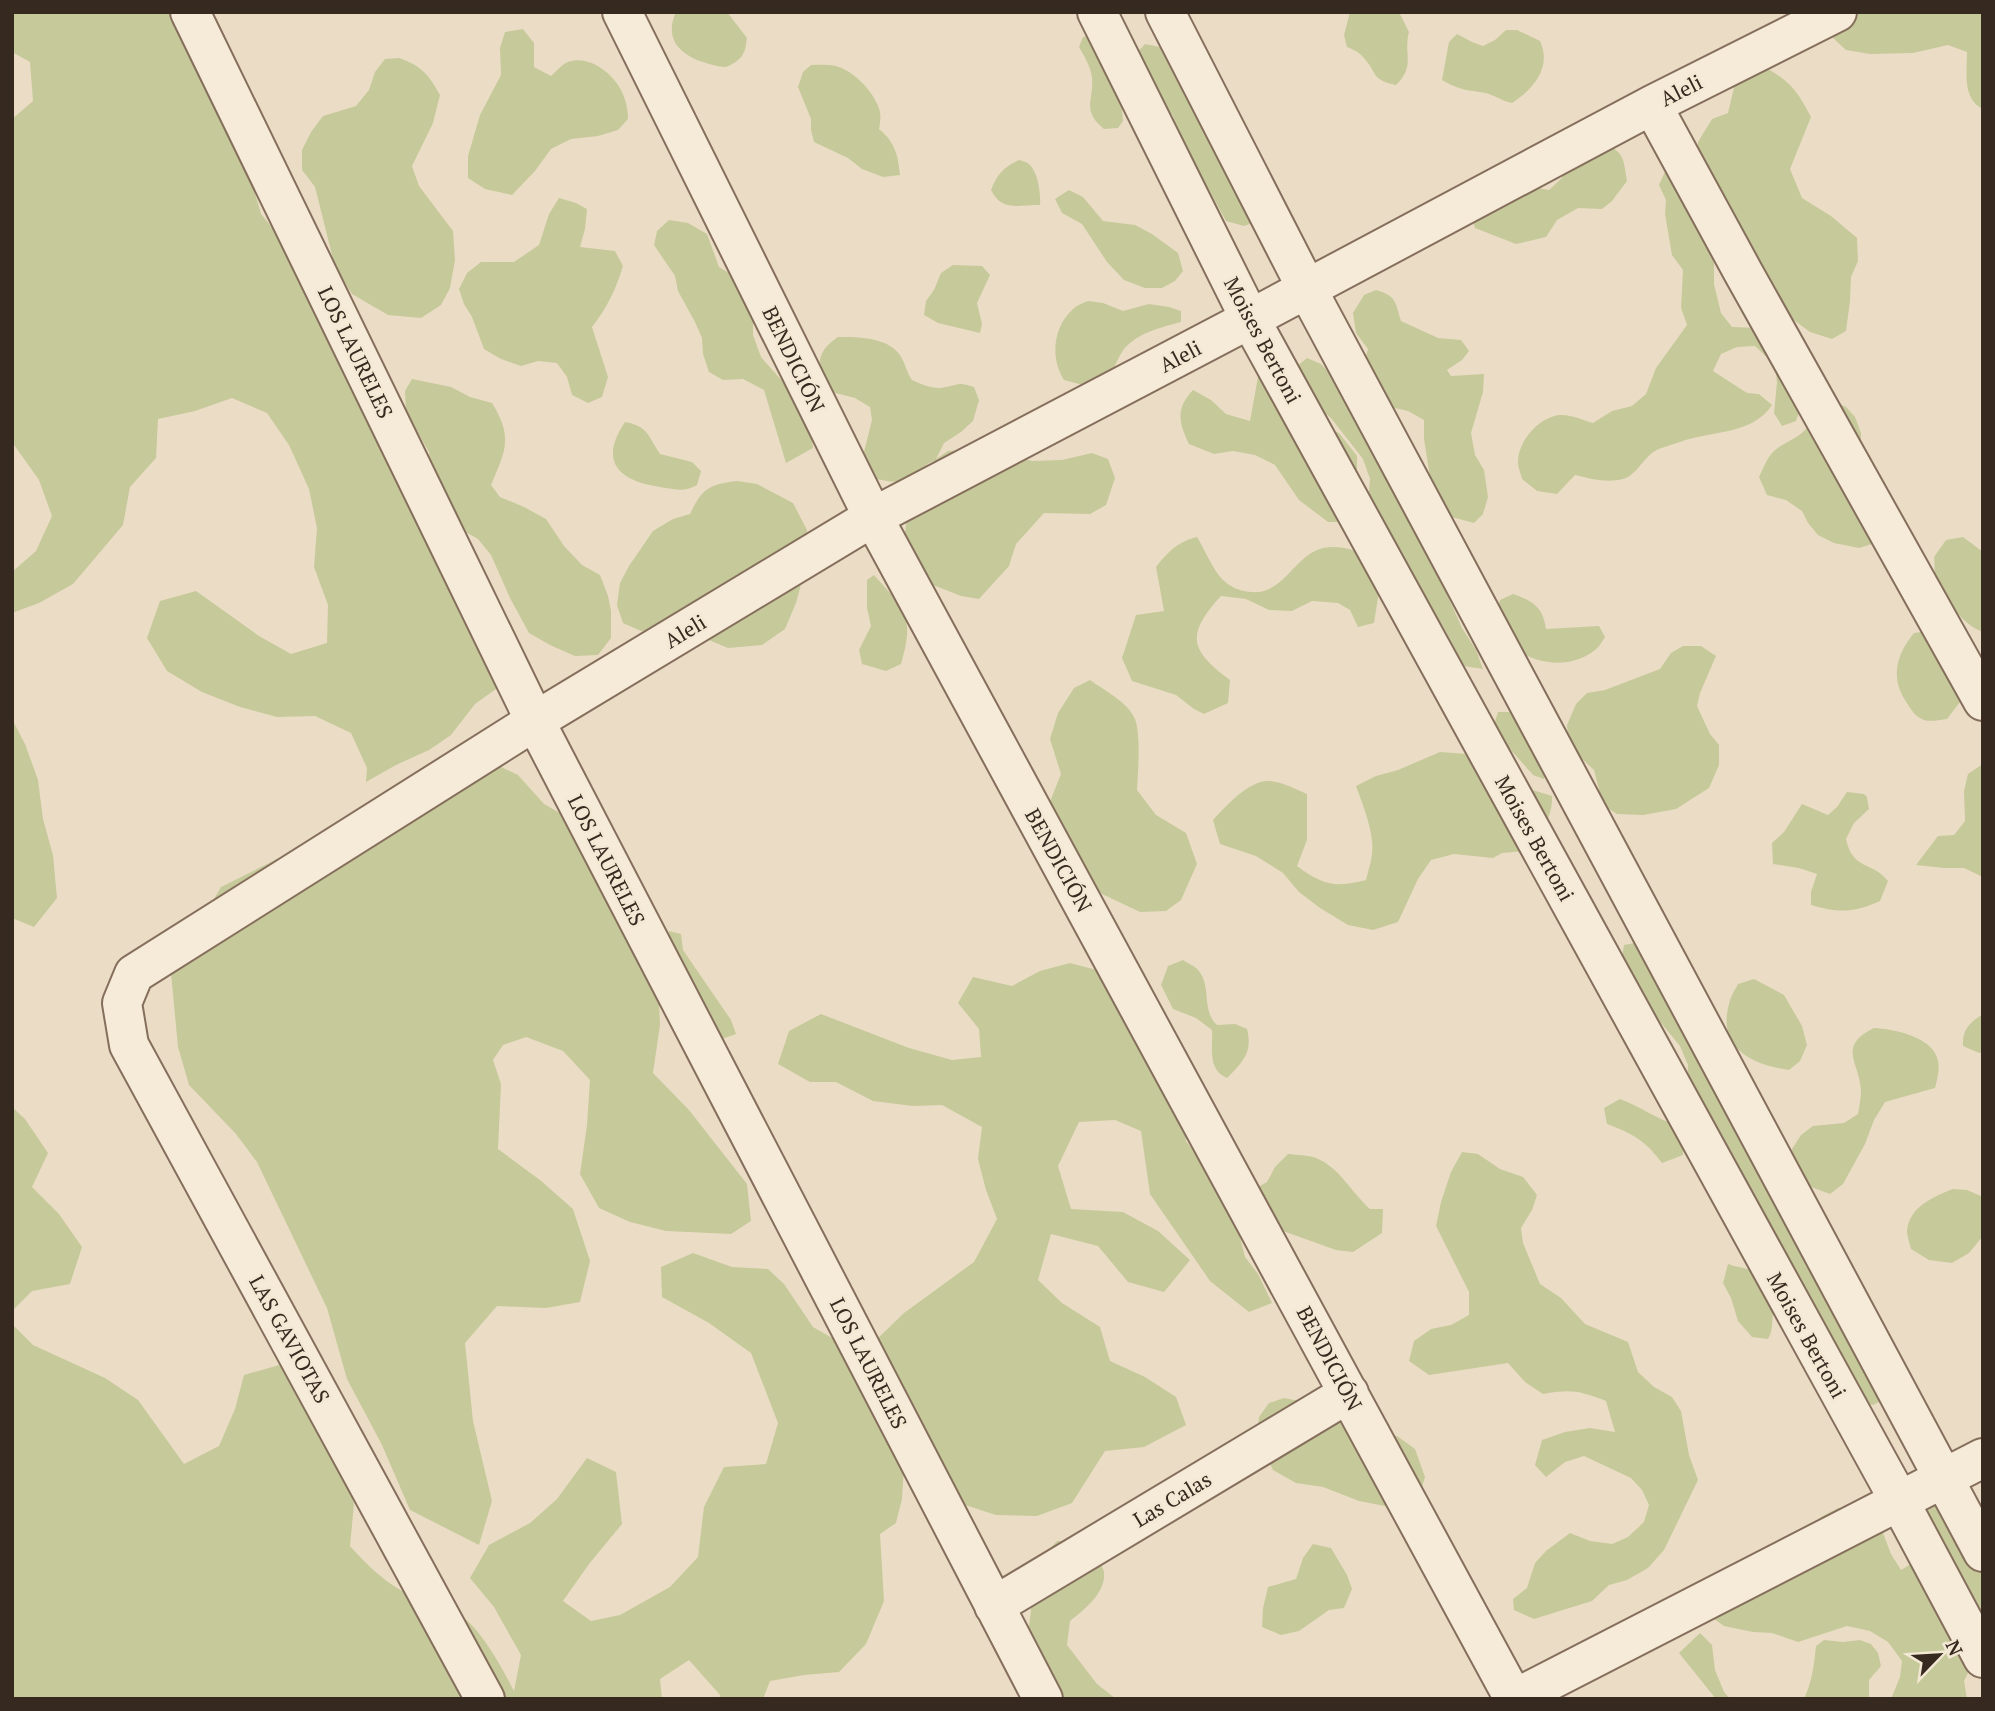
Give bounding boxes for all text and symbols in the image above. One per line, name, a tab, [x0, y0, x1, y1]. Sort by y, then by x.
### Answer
street label: Aleli	[1655, 68, 1707, 112]
street label: Moises Bertoni	[1218, 272, 1308, 408]
street label: LOS LAURELES	[312, 281, 400, 423]
street label: BENDICIÓN	[756, 301, 832, 417]
street label: Aleli	[1154, 333, 1206, 379]
street label: Aleli	[659, 608, 711, 654]
street label: Moises Bertoni	[1489, 770, 1581, 906]
street label: LOS LAURELES	[562, 790, 652, 930]
street label: BENDICIÓN	[1019, 803, 1099, 917]
street label: Moises Bertoni	[1761, 1267, 1853, 1403]
street label: LAS GAVIOTAS	[243, 1270, 337, 1408]
street label: LOS LAURELES	[824, 1293, 914, 1433]
street label: BENDICIÓN	[1291, 1301, 1369, 1415]
street label: Las Calas	[1128, 1465, 1216, 1533]
north arrow	[1904, 1620, 1974, 1690]
text: N	[1940, 1636, 1969, 1660]

